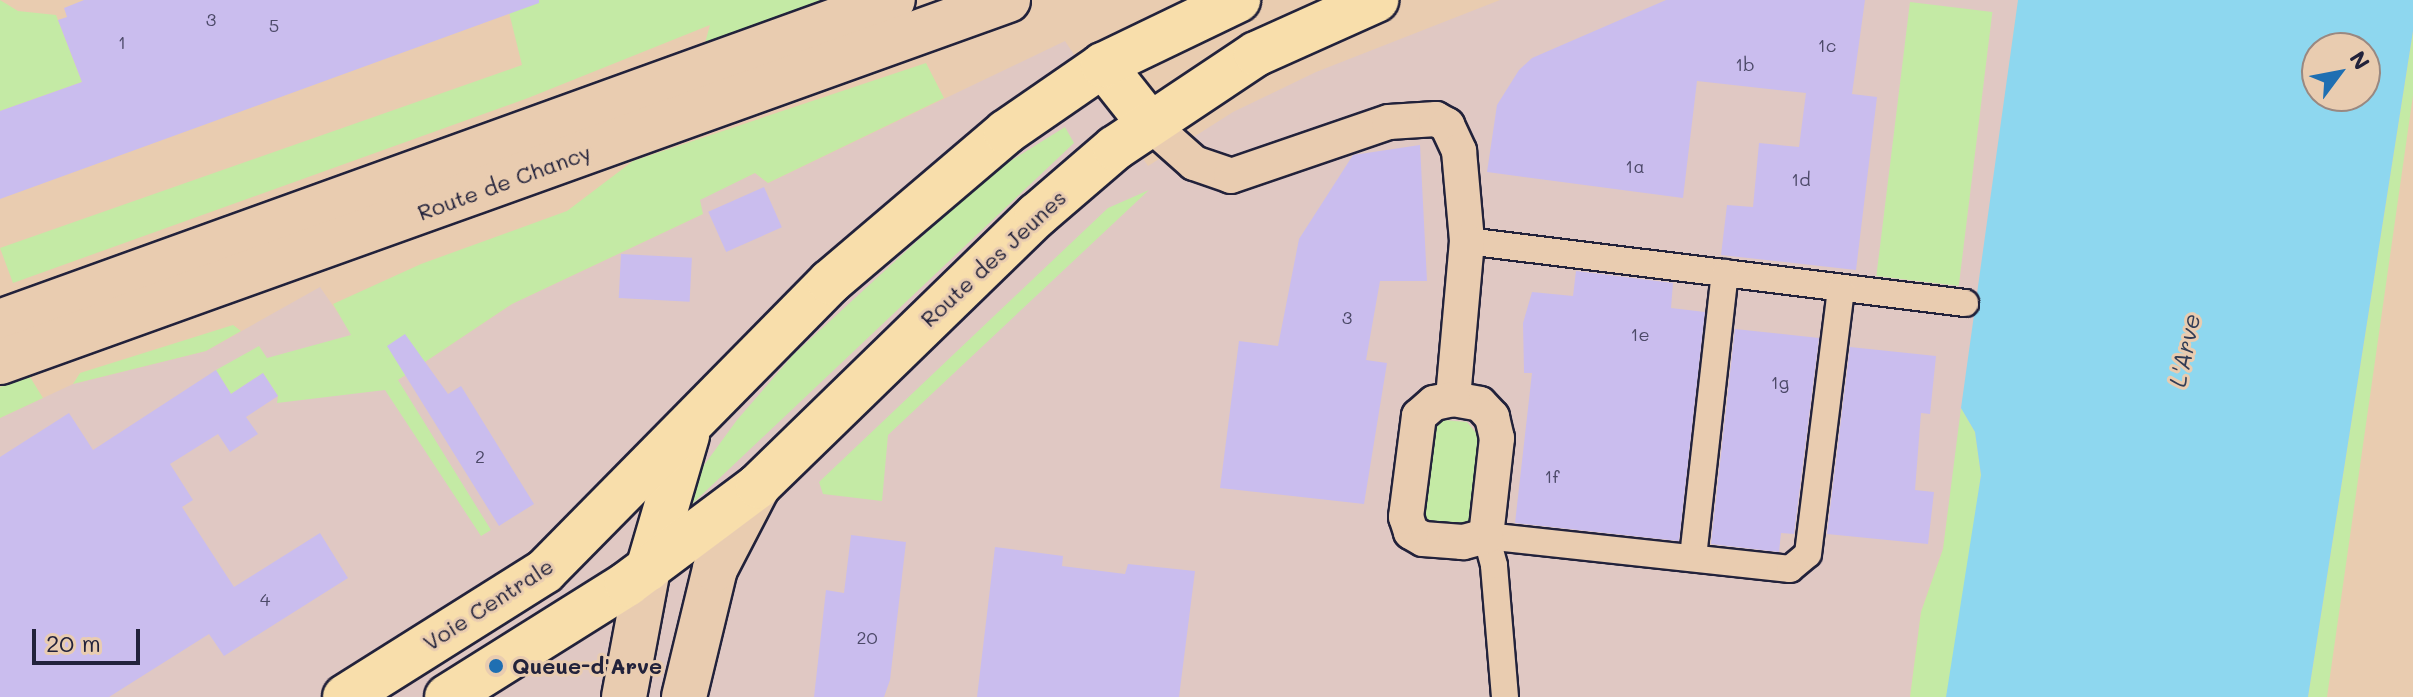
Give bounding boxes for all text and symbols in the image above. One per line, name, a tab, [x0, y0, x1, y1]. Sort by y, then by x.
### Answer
house number: 3	[206, 8, 216, 30]
house number: 5	[269, 14, 279, 36]
house number: 1	[118, 31, 126, 53]
north arrow	[2301, 32, 2381, 112]
house number: 1c	[1818, 34, 1836, 56]
text: N	[2343, 45, 2377, 75]
house number: 1b	[1735, 53, 1755, 75]
street label: Route de Chancy	[414, 138, 594, 226]
house number: 1a	[1625, 155, 1645, 177]
house number: 1d	[1791, 168, 1811, 190]
street label: Route des Jeunes	[915, 184, 1071, 332]
house number: 3	[1342, 306, 1352, 328]
water label: L'Arve	[2162, 311, 2206, 389]
house number: 1e	[1630, 323, 1650, 345]
house number: 1g	[1771, 371, 1789, 393]
house number: 2	[475, 445, 485, 467]
house number: 1f	[1544, 465, 1560, 487]
street label: Voie Centrale	[418, 552, 558, 656]
house number: 4	[260, 588, 270, 610]
scale bar	[36, 613, 144, 663]
house number: 20	[856, 626, 878, 648]
text: 20 m	[46, 627, 101, 658]
place label: Queue-d'Arve	[512, 653, 662, 679]
marker: Queue-d'Arve	[487, 657, 505, 675]

